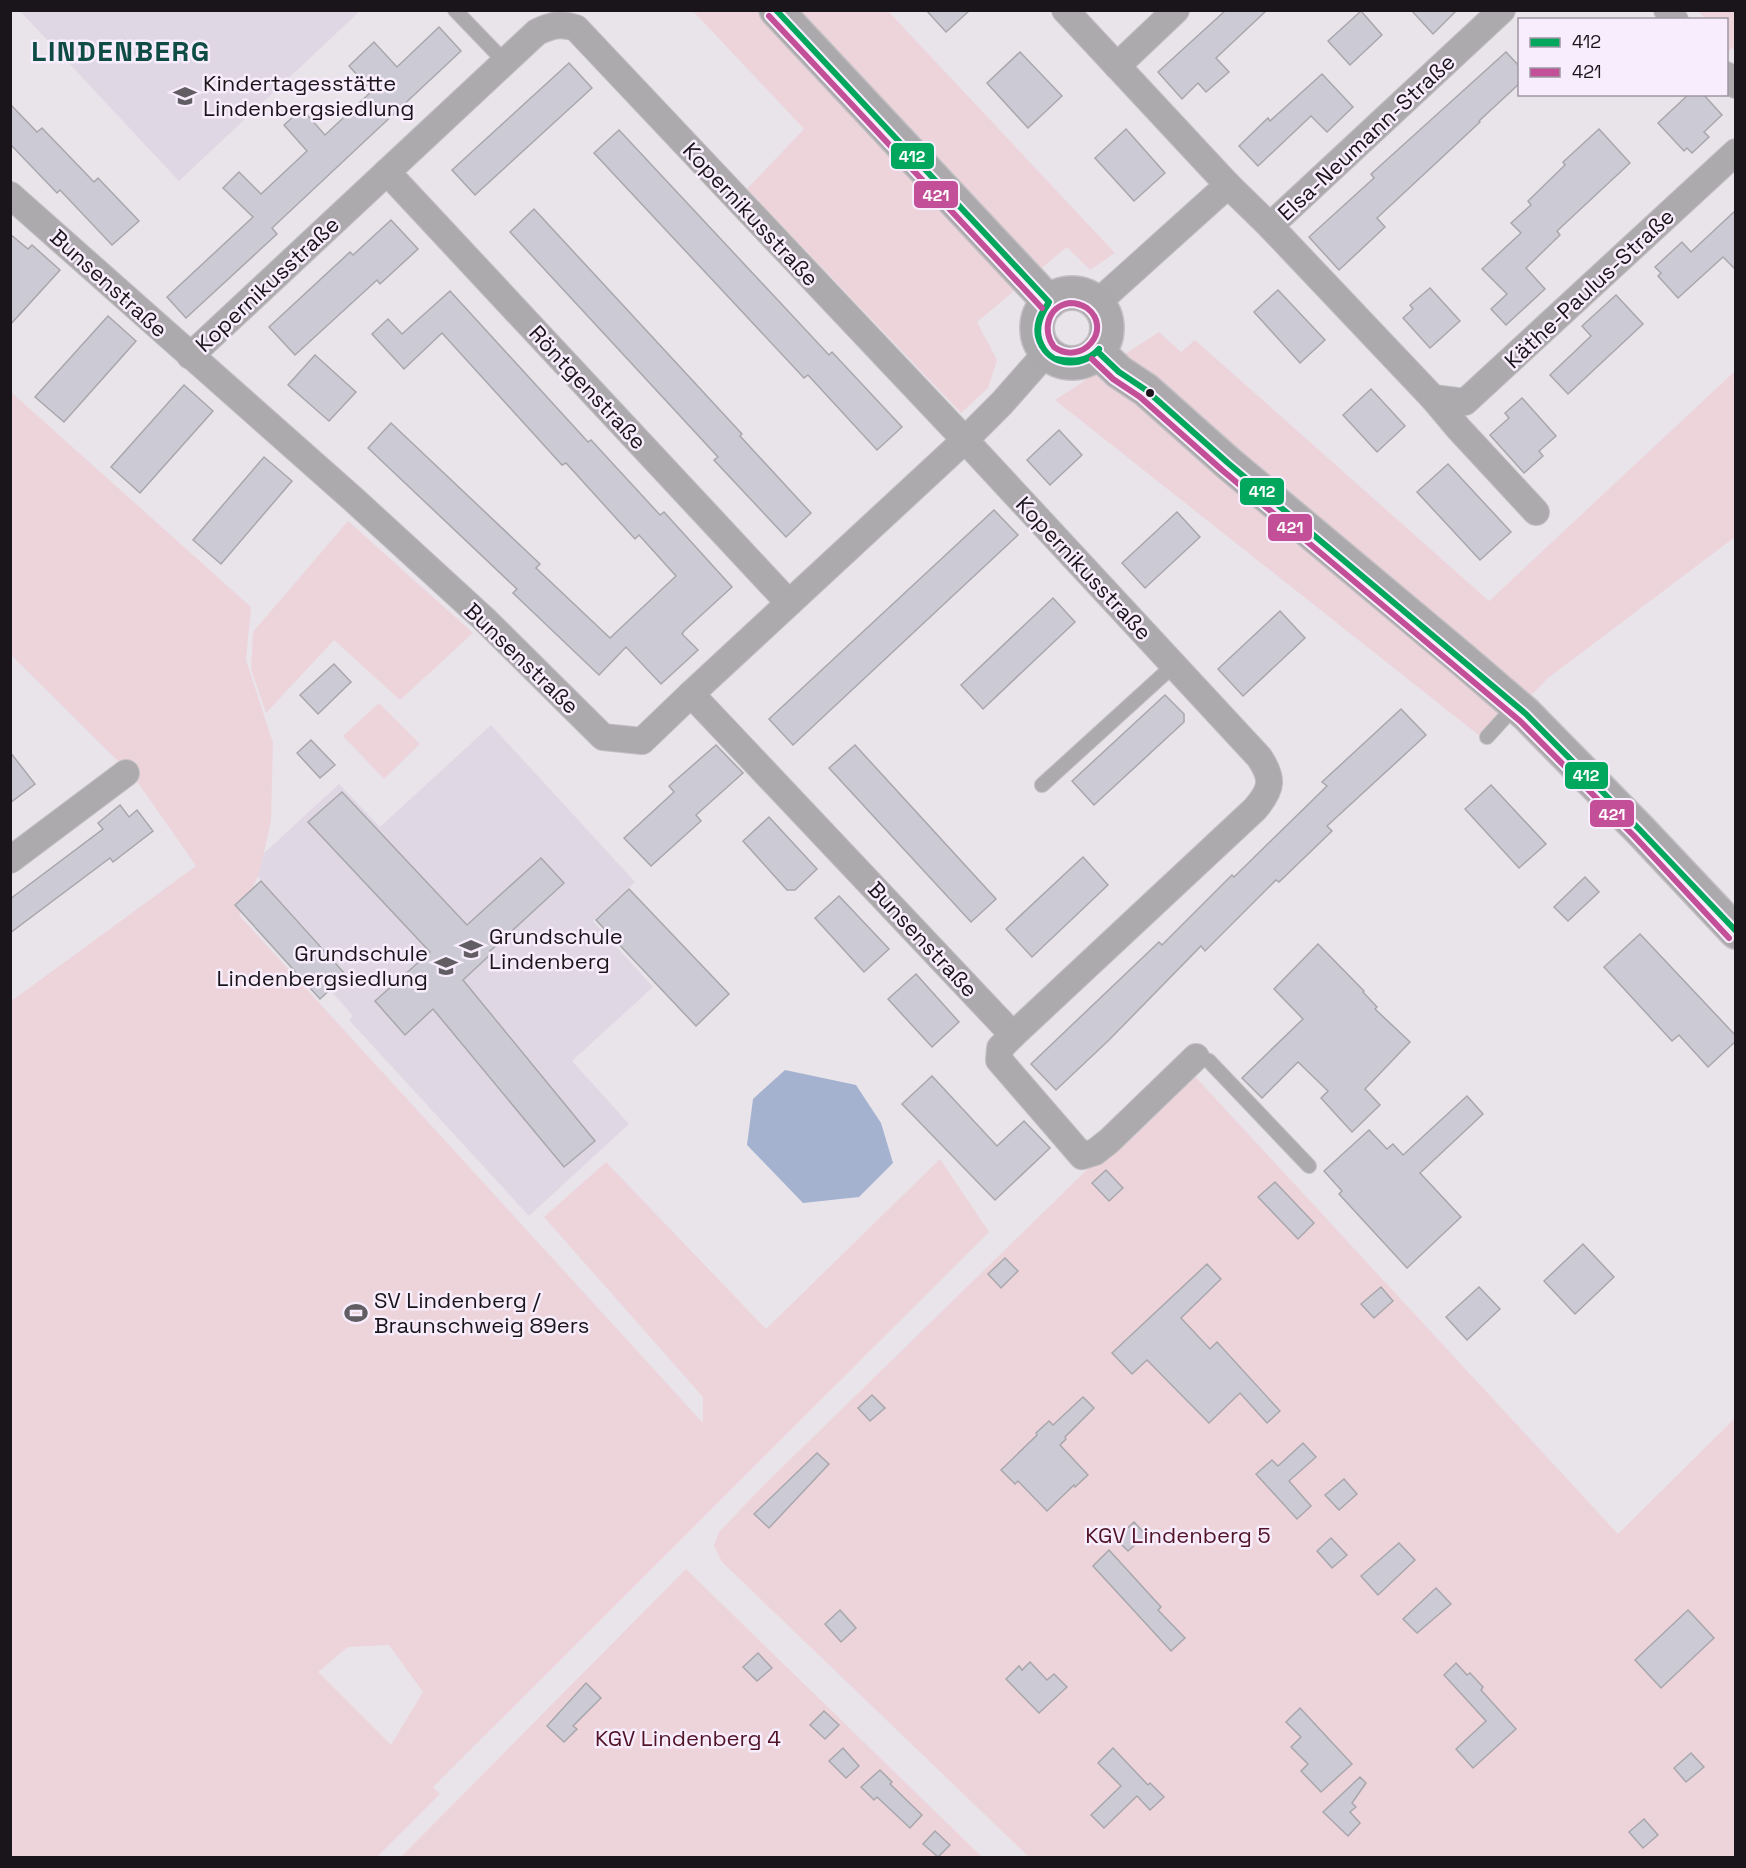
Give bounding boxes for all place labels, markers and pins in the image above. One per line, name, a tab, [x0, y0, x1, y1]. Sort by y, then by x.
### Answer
place label: Kindertagesstätte Lindenbergsiedlung	[203, 69, 414, 122]
school or university icon: Kindertagesstätte Lindenbergsiedlung	[172, 83, 198, 109]
unlabelled marker	[1144, 387, 1156, 399]
place label: Grundschule Lindenberg	[489, 922, 623, 975]
school or university icon: Grundschule Lindenberg	[458, 936, 484, 962]
place label: Grundschule Lindenbergsiedlung	[217, 939, 428, 992]
school or university icon: Grundschule Lindenbergsiedlung	[433, 953, 459, 979]
place label: SV Lindenberg / Braunschweig 89ers	[374, 1286, 589, 1339]
sports icon: SV Lindenberg / Braunschweig 89ers	[343, 1300, 369, 1326]

